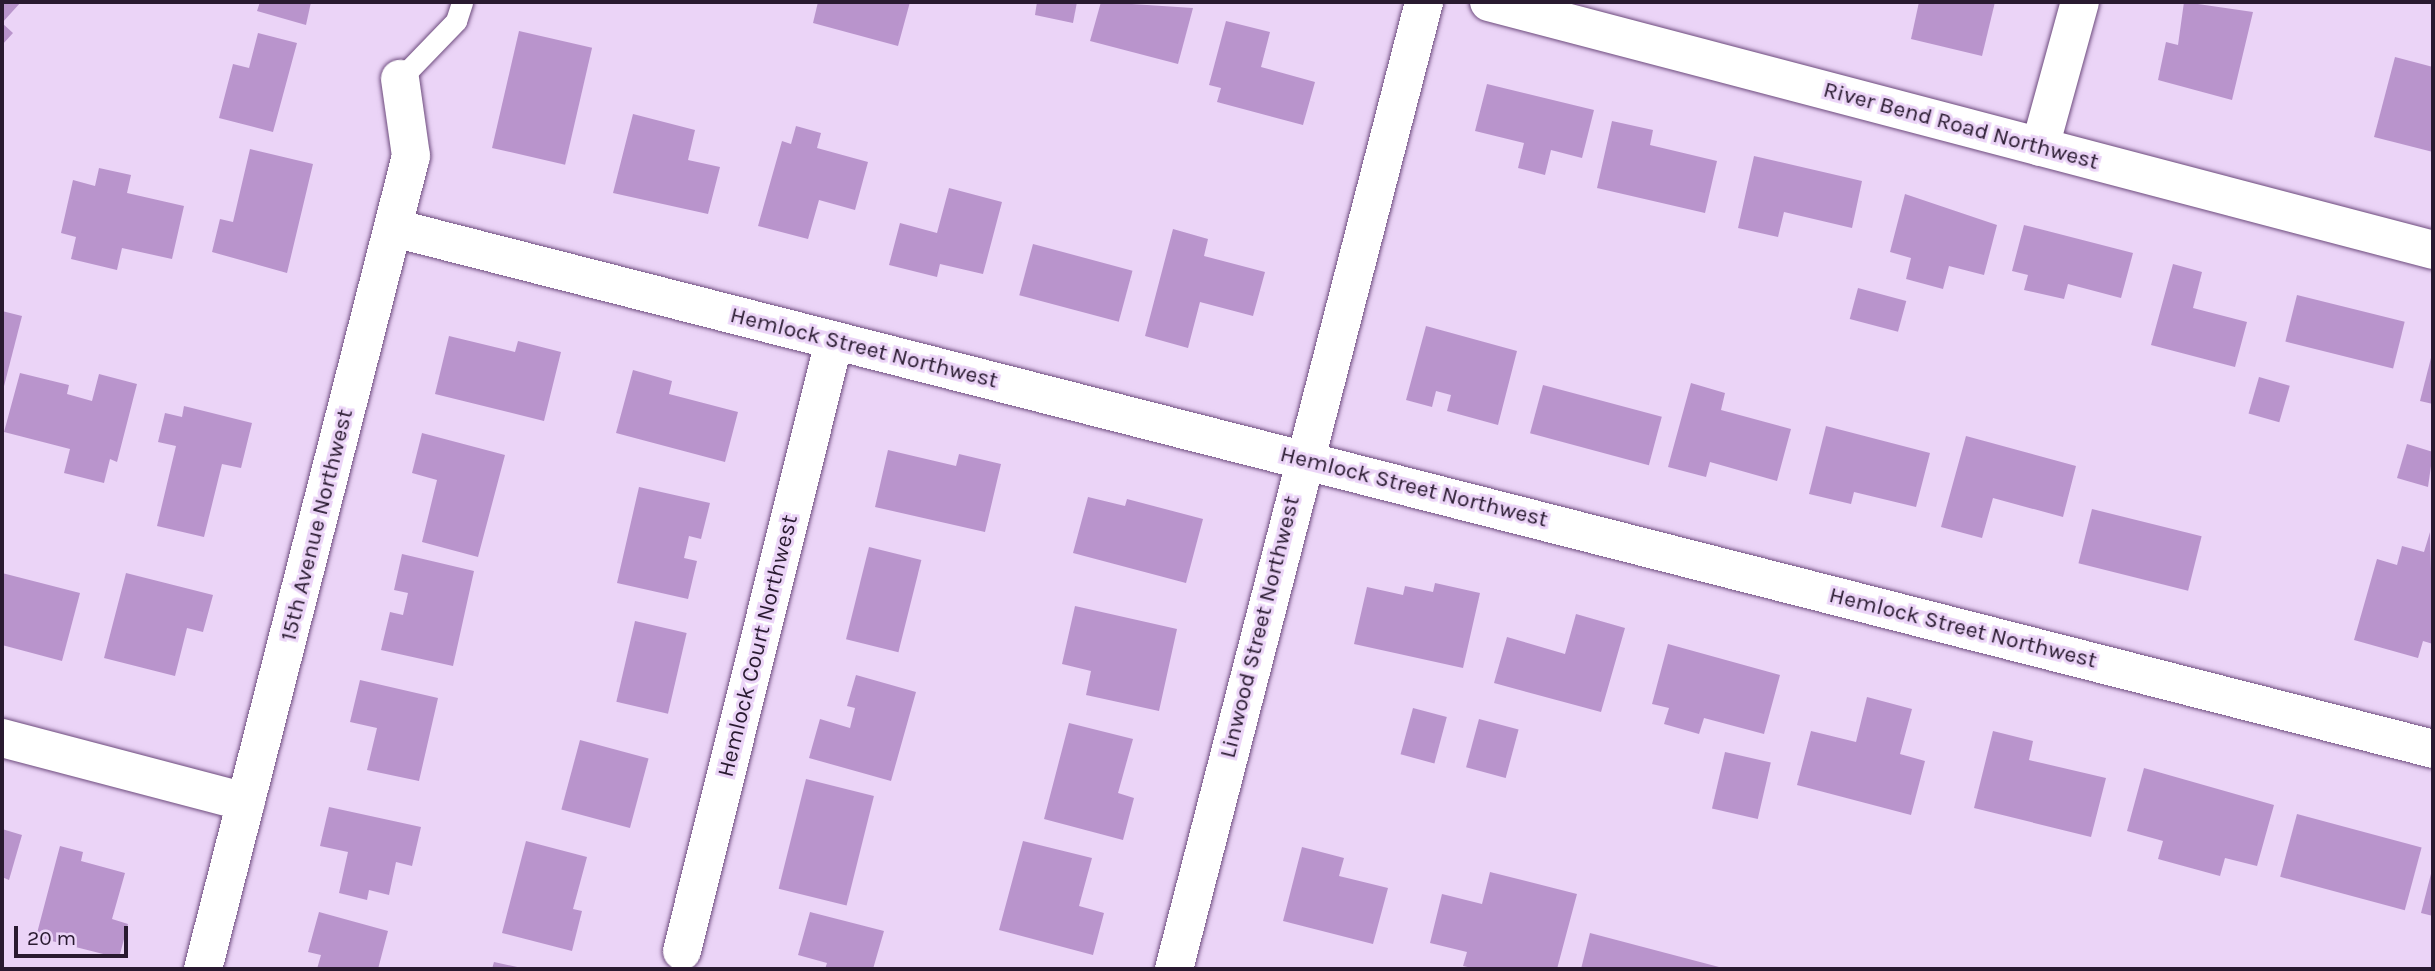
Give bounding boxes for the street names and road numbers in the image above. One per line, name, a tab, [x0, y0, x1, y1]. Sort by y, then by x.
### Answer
street label: River Bend Road Northwest	[1820, 76, 2102, 176]
street label: Hemlock Street Northwest	[727, 301, 1001, 395]
street label: 15th Avenue Northwest	[275, 406, 359, 644]
street label: Hemlock Street Northwest	[1277, 440, 1551, 534]
street label: Linwood Street Northwest	[1214, 493, 1306, 761]
street label: Hemlock Court Northwest	[712, 512, 804, 780]
street label: Hemlock Street Northwest	[1826, 581, 2100, 675]

